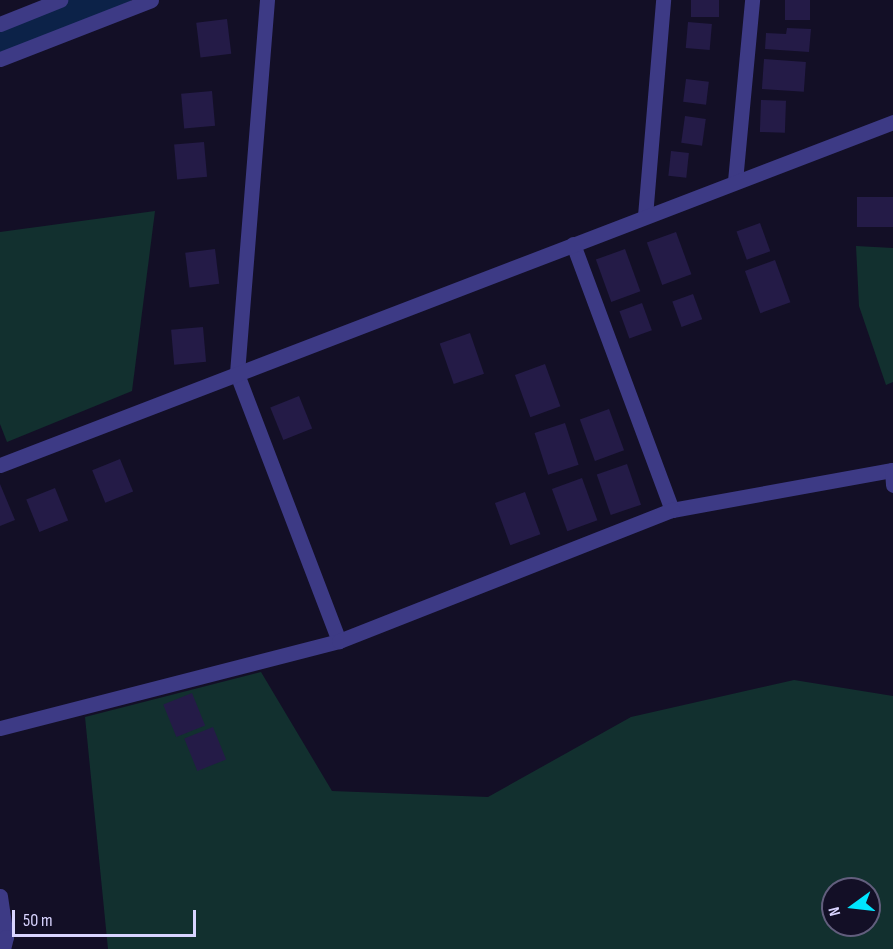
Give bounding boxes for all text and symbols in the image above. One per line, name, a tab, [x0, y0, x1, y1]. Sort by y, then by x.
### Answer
north arrow	[821, 877, 881, 937]
scale bar	[15, 898, 200, 936]
text: N	[825, 905, 845, 918]
text: 50 m	[23, 910, 53, 931]

